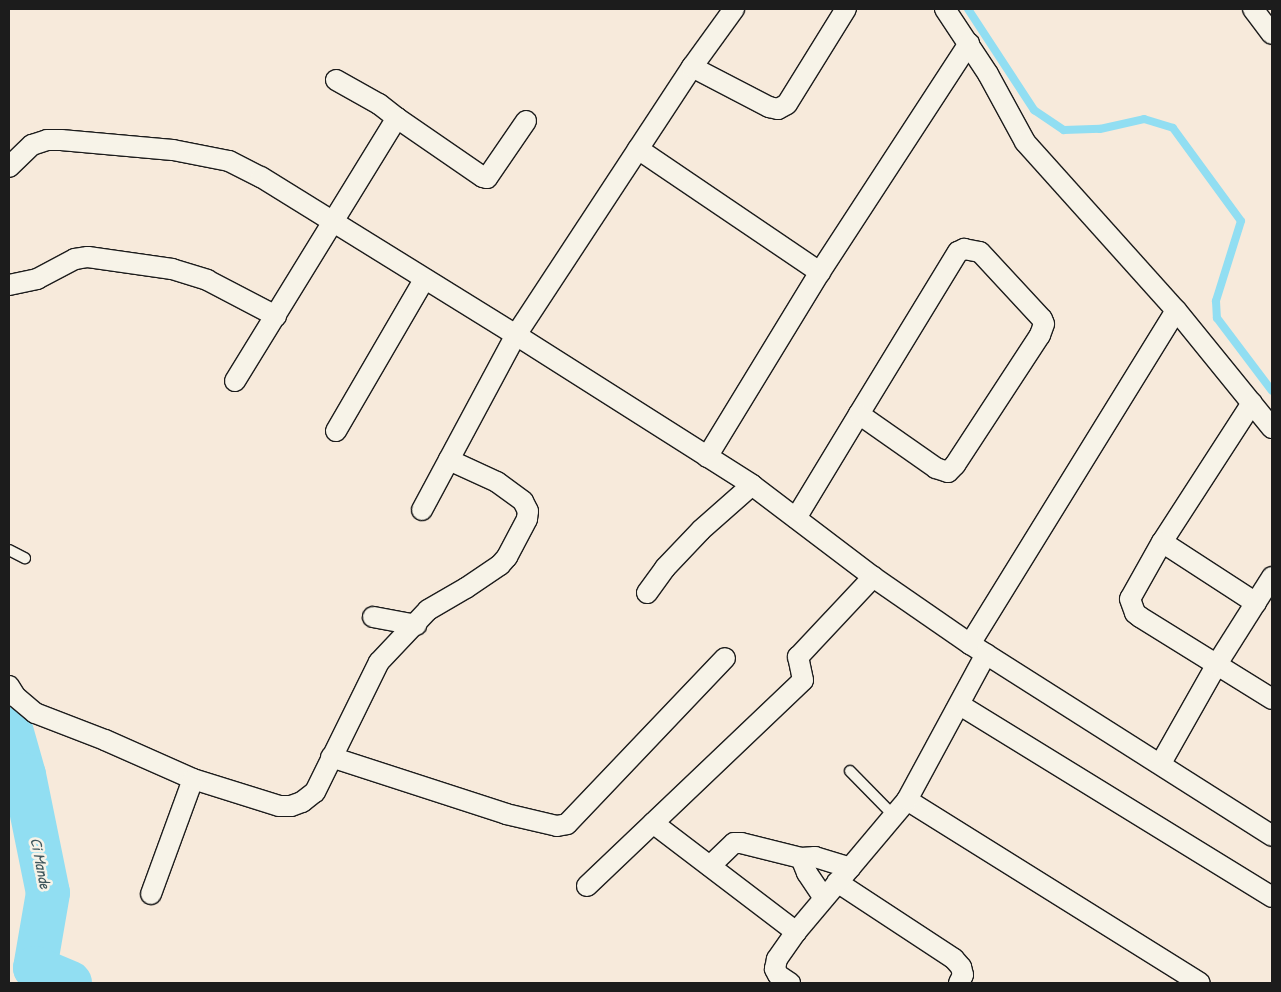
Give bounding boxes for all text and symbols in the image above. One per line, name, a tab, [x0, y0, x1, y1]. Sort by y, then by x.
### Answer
water label: Ci Mande	[27, 836, 55, 890]

